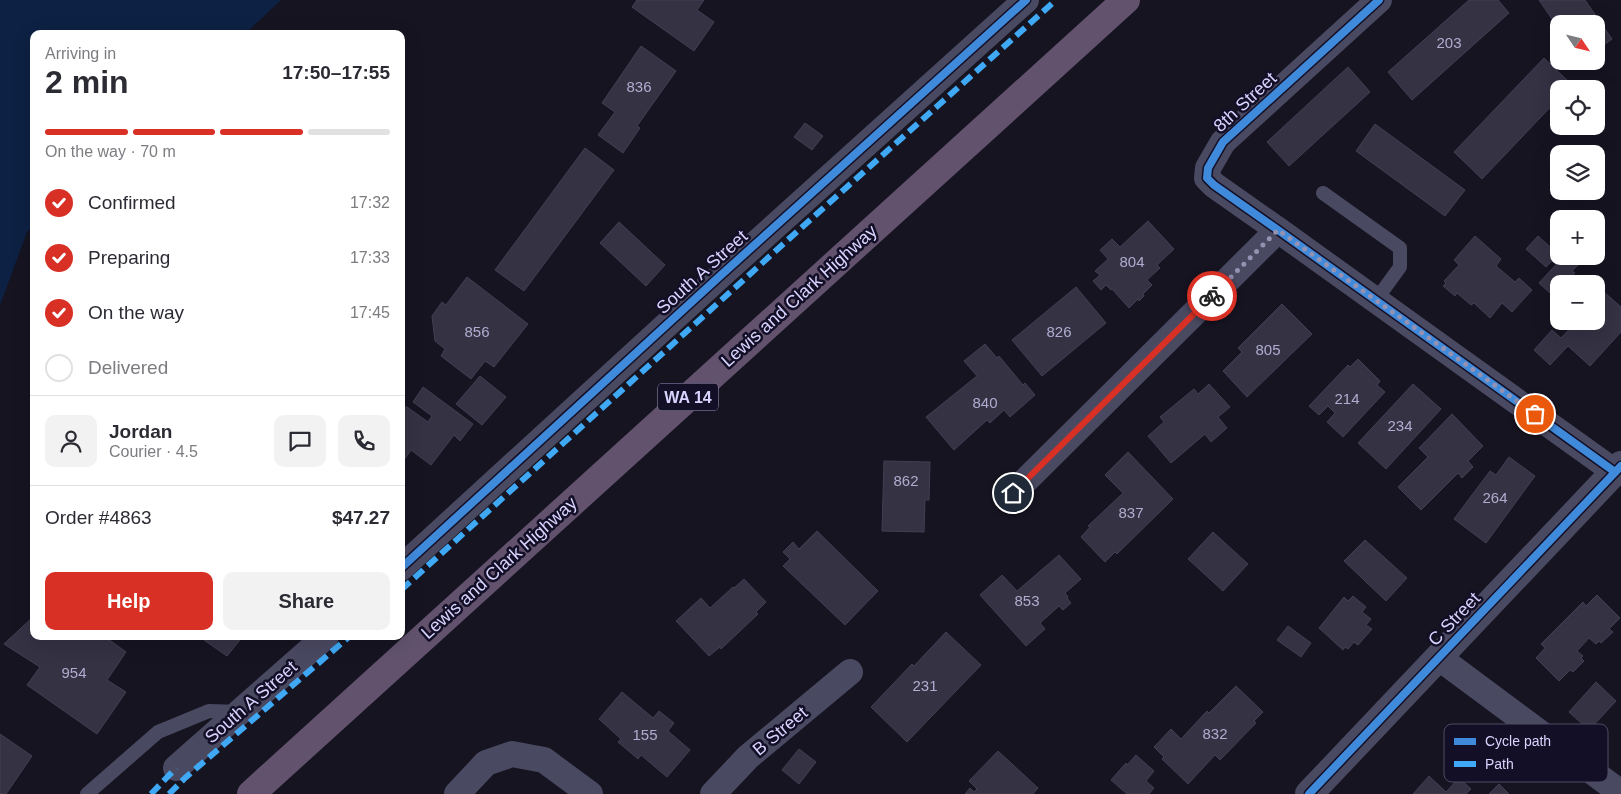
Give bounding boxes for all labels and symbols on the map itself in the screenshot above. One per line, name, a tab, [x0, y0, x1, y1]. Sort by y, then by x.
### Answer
north arrow	[1550, 15, 1605, 70]
house number: 203	[1436, 34, 1462, 51]
street label: 8th Street	[1210, 68, 1280, 136]
house number: 836	[626, 78, 652, 95]
street label: Lewis and Clark Highway	[717, 221, 881, 371]
street label: South A Street	[653, 226, 751, 318]
house number: 804	[1119, 253, 1145, 270]
courier	[1187, 271, 1237, 321]
house number: 856	[464, 323, 490, 340]
house number: 826	[1046, 323, 1072, 340]
house number: 805	[1255, 341, 1281, 358]
road number: WA 14	[658, 384, 718, 411]
house number: 214	[1334, 390, 1360, 407]
pin	[1514, 393, 1556, 435]
house number: 840	[972, 394, 998, 411]
house number: 234	[1387, 417, 1413, 434]
house number: 862	[893, 472, 919, 489]
pin	[992, 472, 1034, 514]
house number: 264	[1482, 489, 1508, 506]
street label: Lewis and Clark Highway	[417, 493, 581, 643]
house number: 837	[1118, 504, 1144, 521]
street label: C Street	[1424, 588, 1484, 650]
house number: 853	[1014, 592, 1040, 609]
street label: South A Street	[201, 657, 301, 747]
house number: 954	[61, 664, 87, 681]
house number: 231	[912, 677, 938, 694]
street label: B Street	[749, 702, 811, 760]
legend	[1444, 724, 1608, 782]
house number: 832	[1202, 725, 1228, 742]
house number: 155	[632, 726, 658, 743]
text: Cycle path	[1485, 733, 1551, 749]
text: Path	[1485, 756, 1514, 772]

